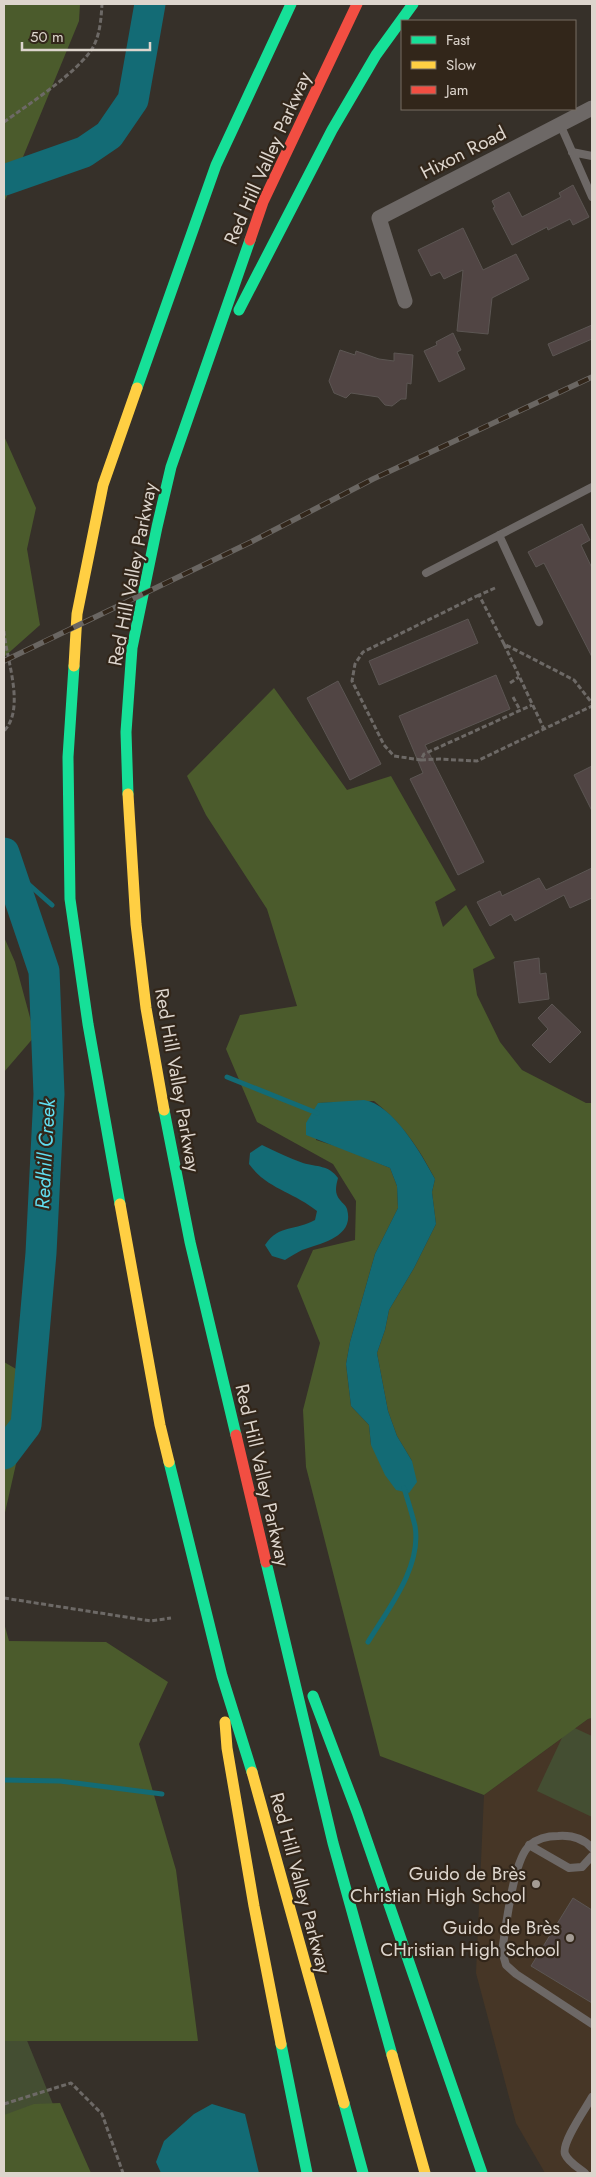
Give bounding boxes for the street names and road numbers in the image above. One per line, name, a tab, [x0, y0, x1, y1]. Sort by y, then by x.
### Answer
street label: Red Hill Valley Parkway	[217, 67, 318, 249]
street label: Hixon Road	[416, 119, 511, 186]
street label: Red Hill Valley Parkway	[101, 479, 164, 668]
street label: Red Hill Valley Parkway	[148, 986, 207, 1175]
street label: Red Hill Valley Parkway	[228, 1381, 297, 1570]
street label: Red Hill Valley Parkway	[263, 1790, 338, 1977]

